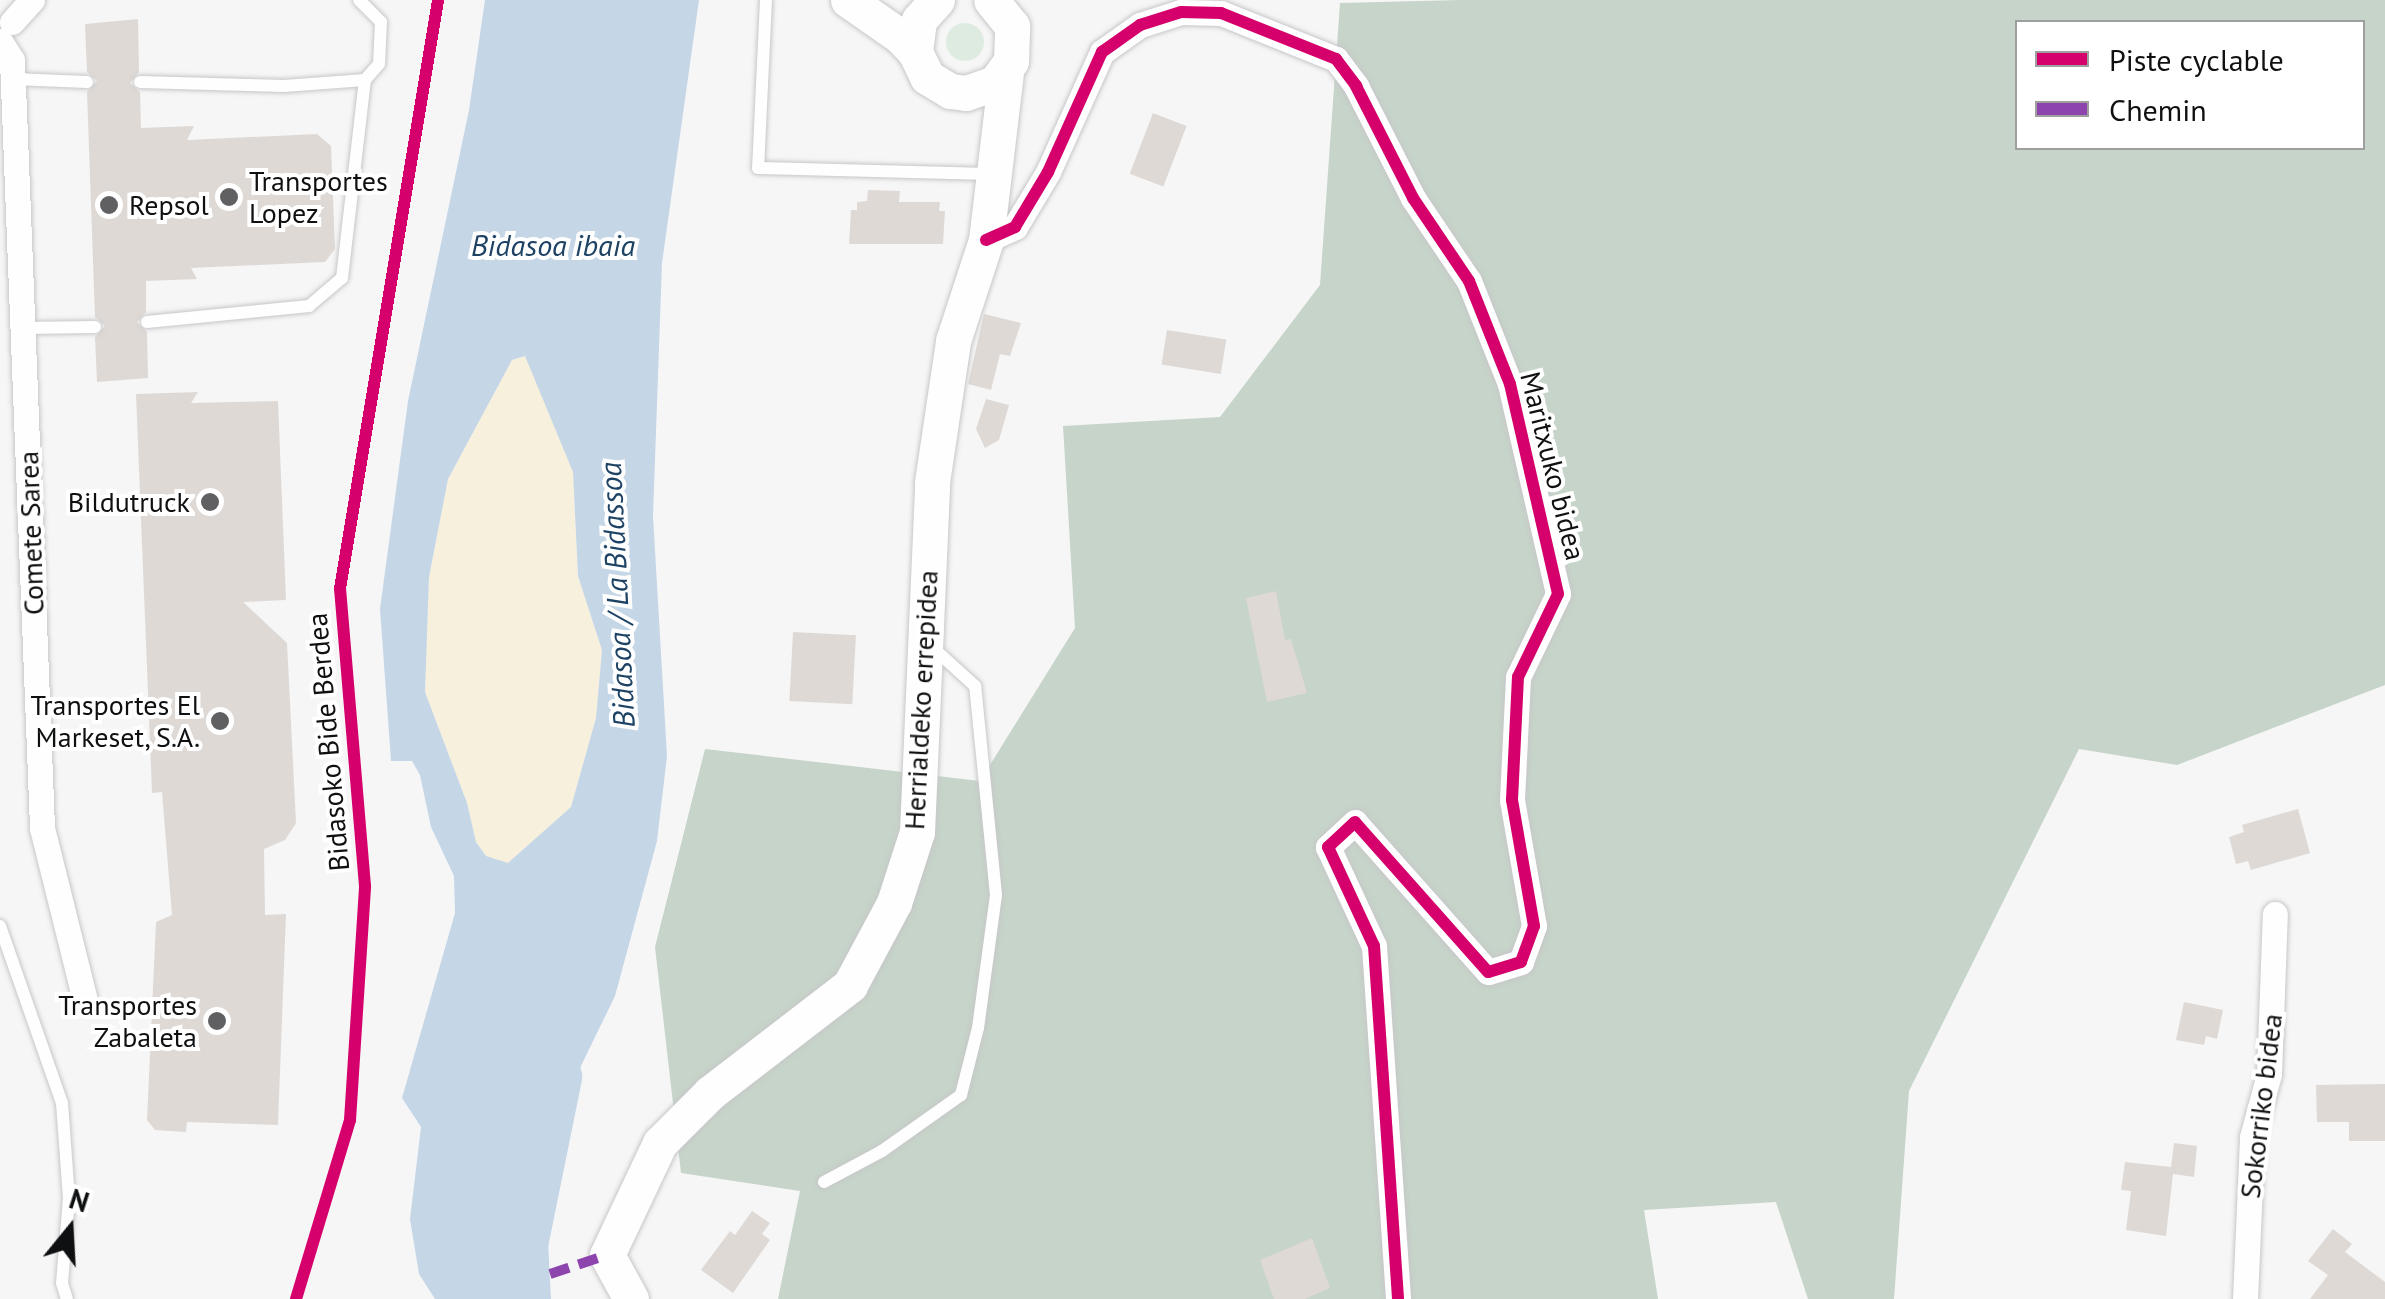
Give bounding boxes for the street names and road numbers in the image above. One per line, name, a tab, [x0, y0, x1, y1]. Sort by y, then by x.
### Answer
street label: Maritxuko bidea	[1513, 368, 1593, 564]
street label: Comete Sarea	[11, 450, 51, 616]
street label: Herrialdeko errepidea	[897, 569, 945, 831]
street label: Bidasoko Bide Berdea	[300, 612, 356, 872]
street label: Sokorriko bidea	[2233, 1012, 2289, 1200]

